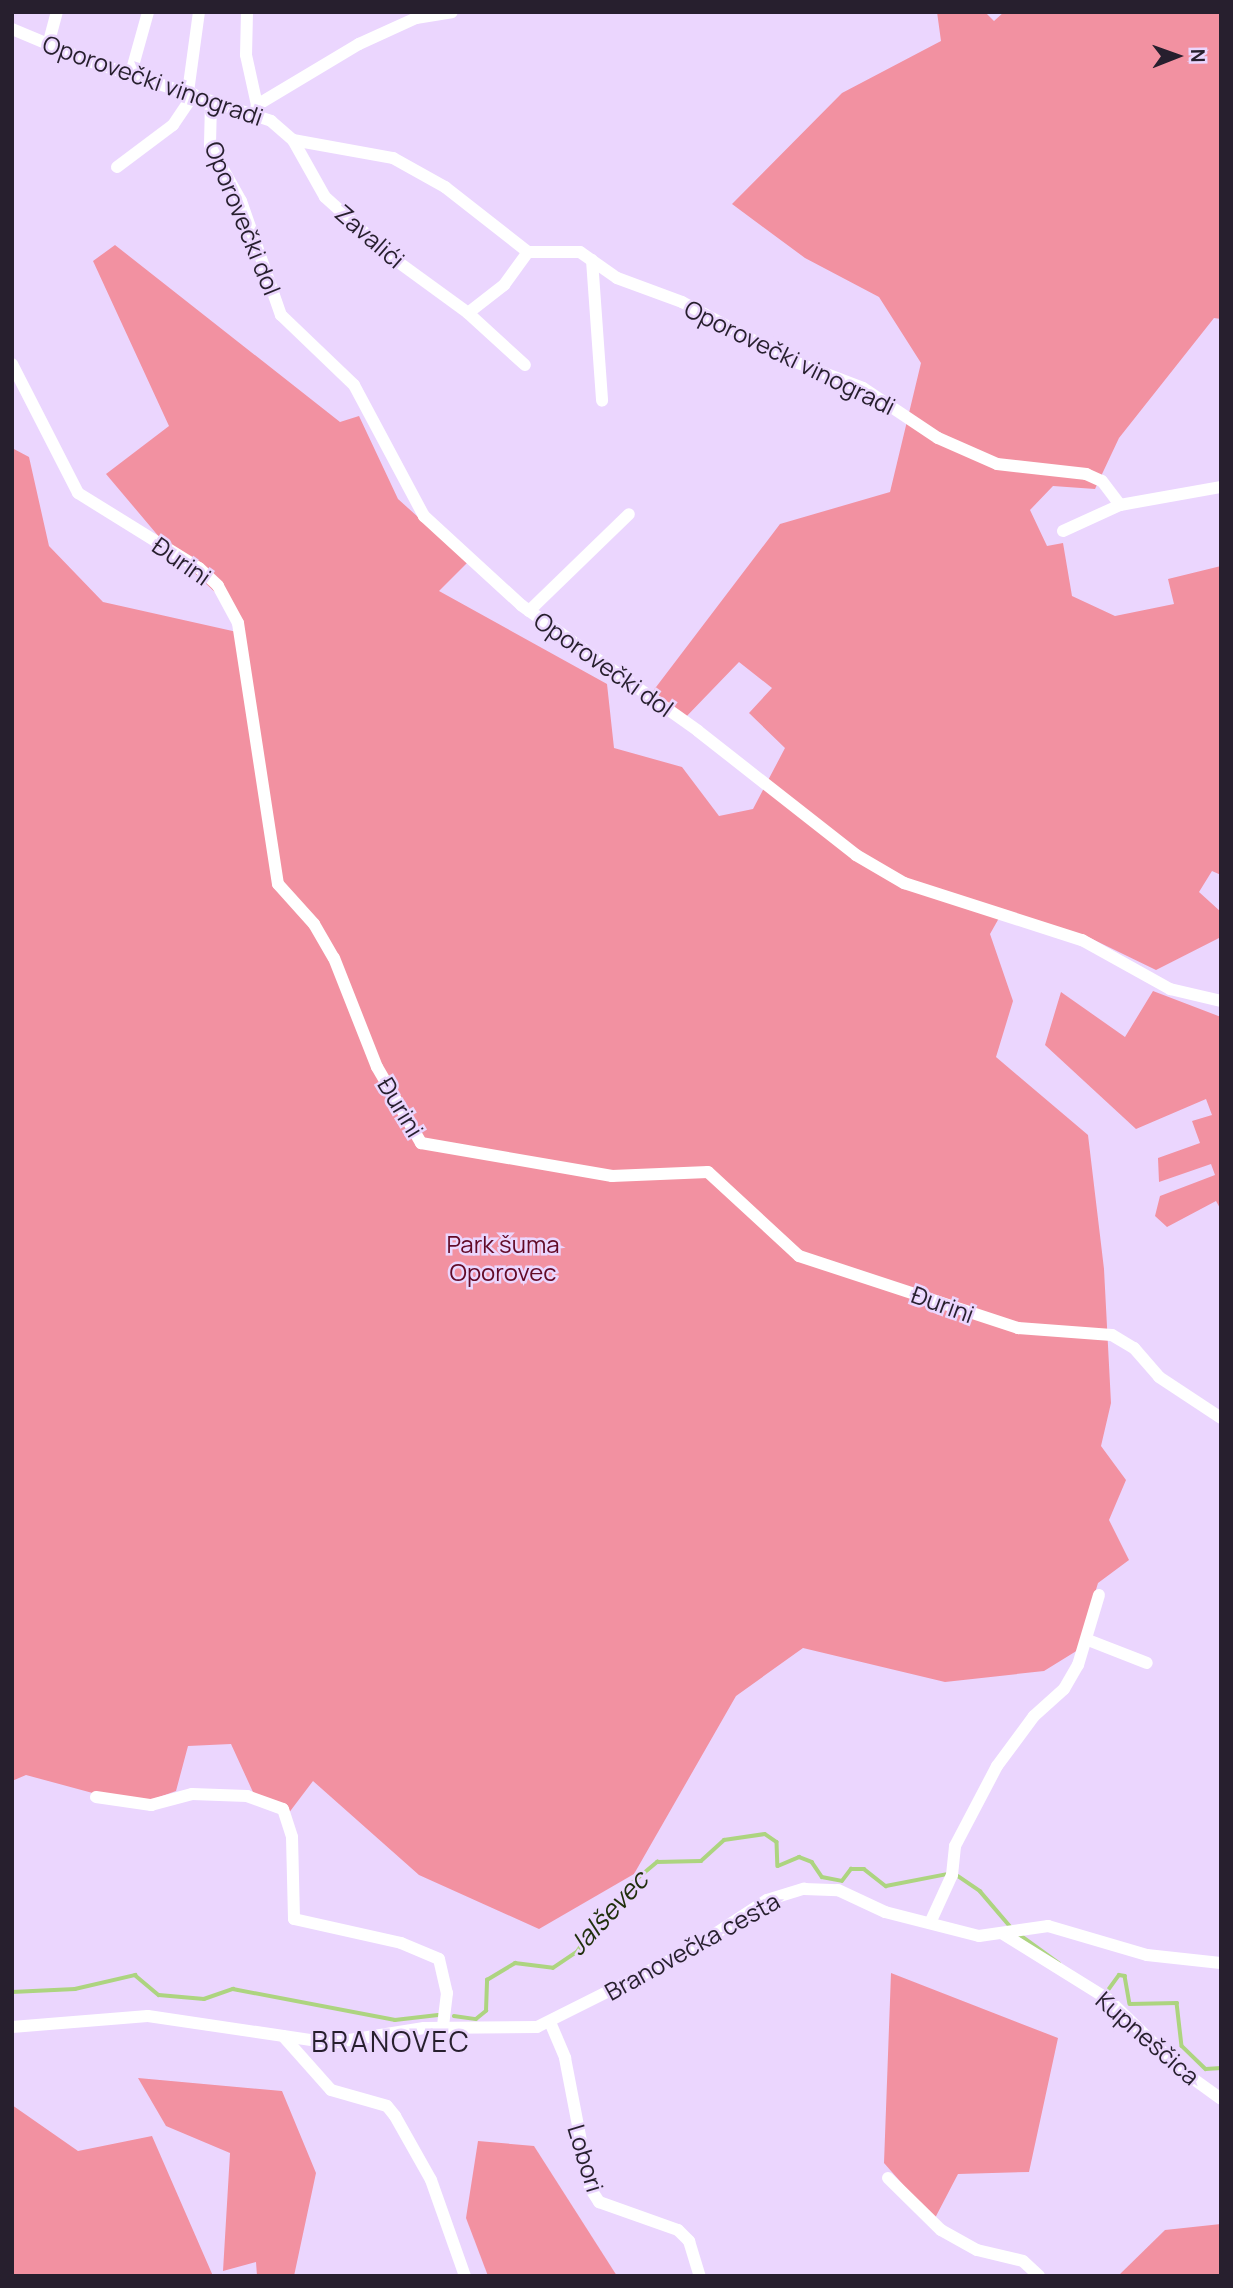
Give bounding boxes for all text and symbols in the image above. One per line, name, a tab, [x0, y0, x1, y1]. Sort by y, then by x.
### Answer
north arrow	[1142, 21, 1212, 91]
street label: Oporovečki vinogradi	[39, 29, 267, 131]
text: N	[1185, 49, 1211, 63]
street label: Oporovečki dol	[199, 137, 287, 299]
street label: Zavalići	[330, 198, 410, 274]
street label: Oporovečki vinogradi	[680, 293, 900, 421]
street label: Đurini	[147, 531, 217, 591]
street label: Oporovečki dol	[529, 605, 679, 723]
street label: Đurini	[372, 1072, 430, 1142]
park label: Park šuma Oporovec	[446, 1230, 560, 1286]
street label: Đurini	[908, 1279, 978, 1329]
water label: Jalševec	[561, 1865, 655, 1961]
street label: Branovečka cesta	[599, 1886, 785, 2006]
street label: Kupneščica	[1090, 1985, 1206, 2091]
district label: BRANOVEC	[312, 2024, 470, 2058]
street label: Lobori	[562, 2121, 610, 2195]

